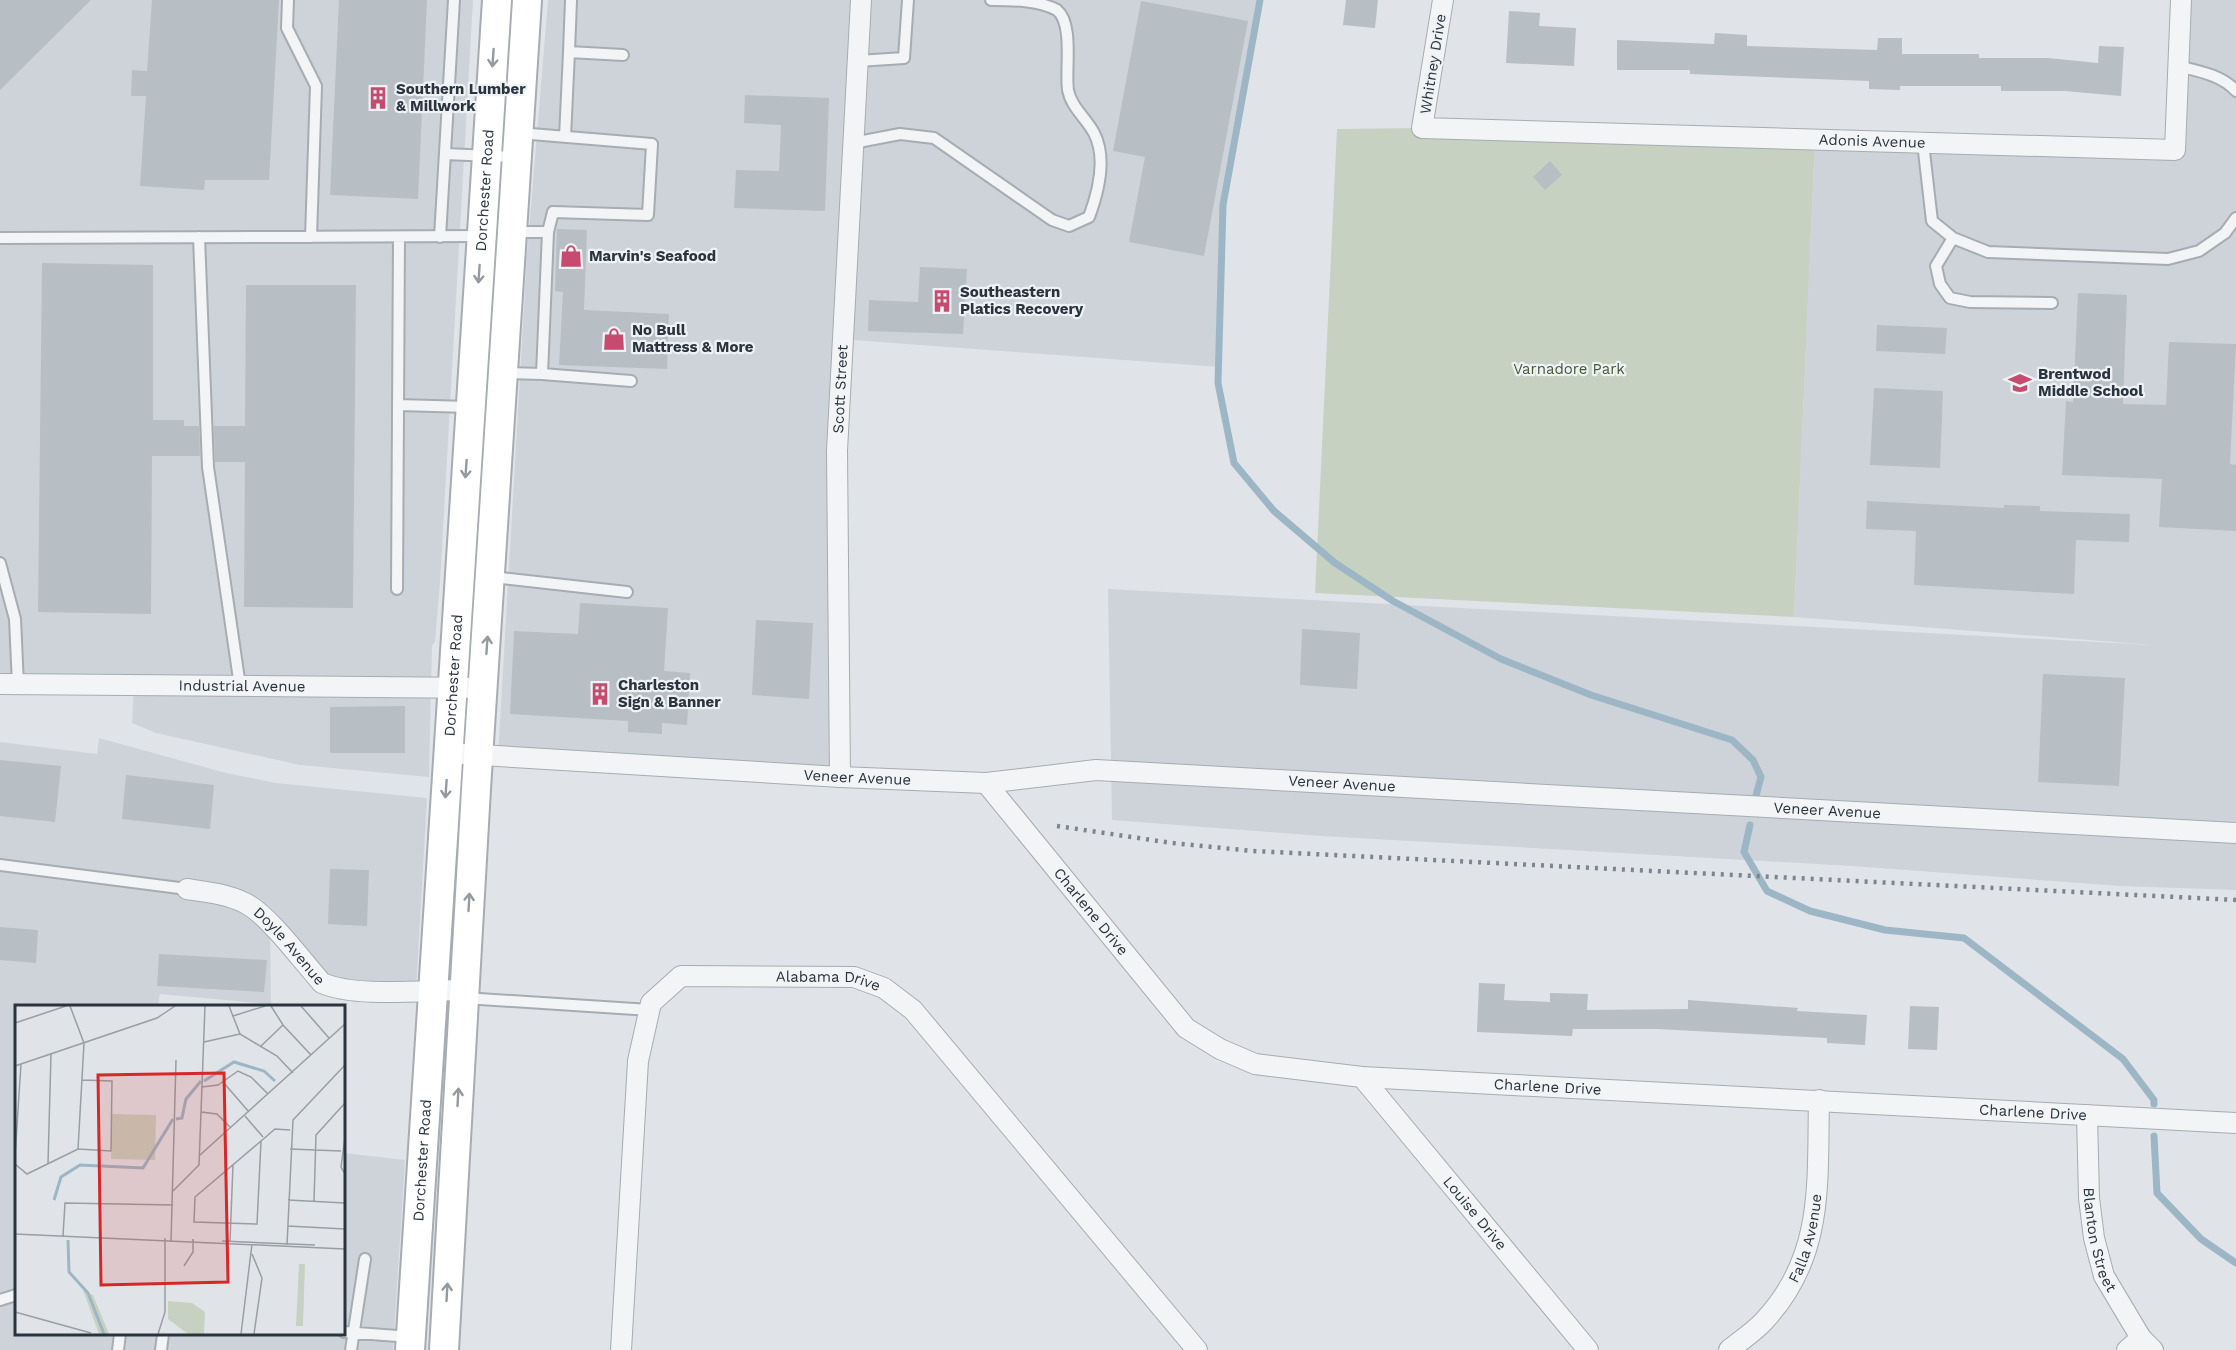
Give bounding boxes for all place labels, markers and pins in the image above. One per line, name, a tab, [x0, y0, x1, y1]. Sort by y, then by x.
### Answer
place label: Southern Lumber & Millwork	[396, 80, 526, 115]
building icon: Southern Lumber & Millwork	[365, 85, 391, 111]
shop icon: Marvin's Seafood	[558, 243, 584, 269]
place label: Marvin's Seafood	[589, 247, 716, 265]
place label: Southeastern Platics Recovery	[960, 283, 1084, 318]
building icon: Southeastern Platics Recovery	[929, 288, 955, 314]
place label: No Bull Mattress & More	[632, 321, 754, 356]
shop icon: No Bull Mattress & More	[601, 326, 627, 352]
place label: Brentwod Middle School	[2038, 365, 2143, 400]
school or university icon: Brentwod Middle School	[2007, 370, 2033, 396]
place label: Charleston Sign & Banner	[618, 676, 721, 711]
building icon: Charleston Sign & Banner	[587, 681, 613, 707]

